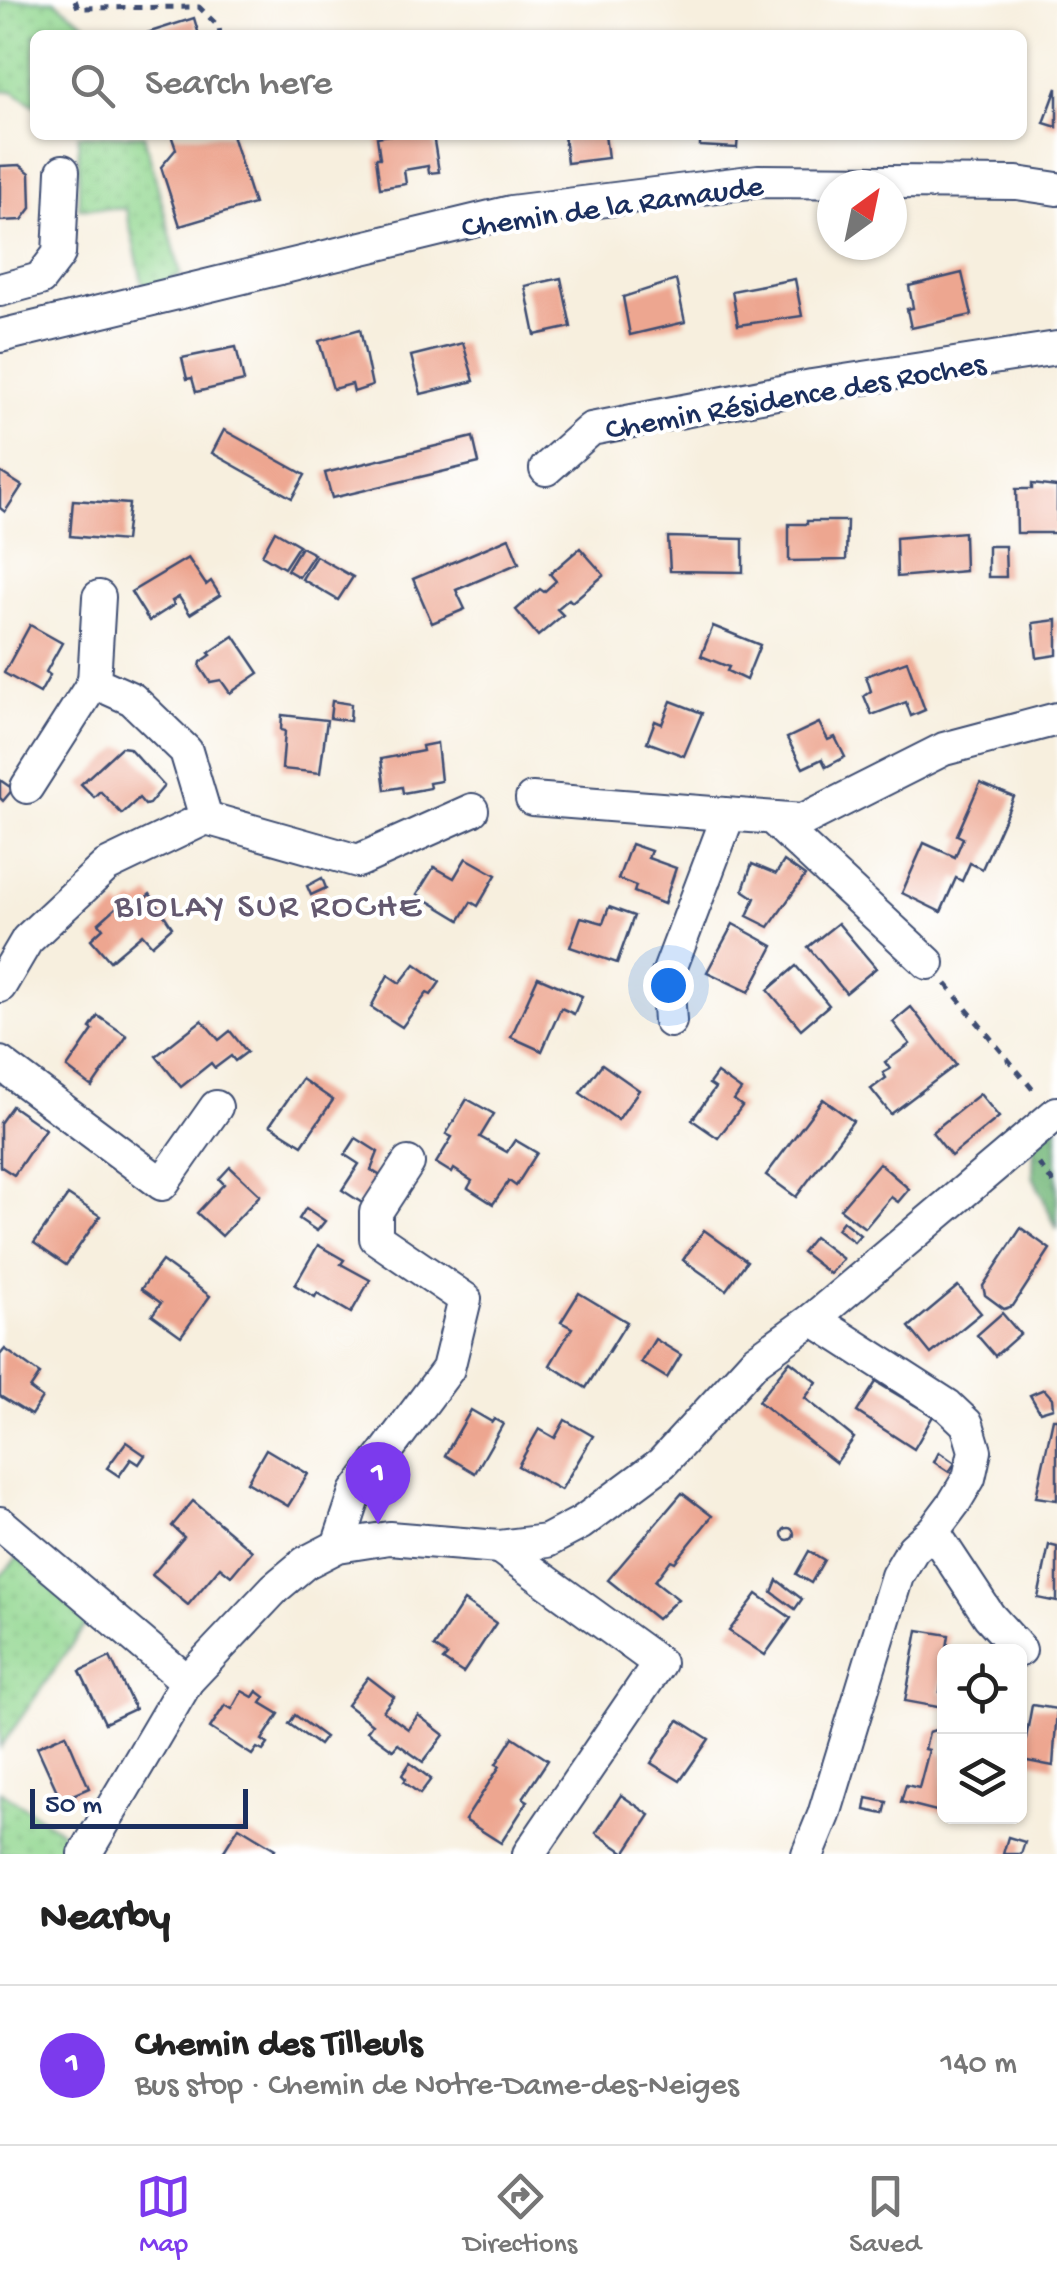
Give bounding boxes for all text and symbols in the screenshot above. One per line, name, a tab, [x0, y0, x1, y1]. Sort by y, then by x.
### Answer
search box	[30, 30, 1027, 140]
icon: search	[65, 58, 120, 113]
text: Search here	[145, 63, 332, 107]
street label: Chemin de la Ramaude	[460, 169, 766, 249]
north arrow	[817, 170, 907, 260]
street label: Chemin Résidence des Roches	[603, 347, 990, 451]
district label: BIOLAY SUR ROCHE	[114, 888, 423, 929]
your location	[643, 960, 694, 1011]
pin: 1	[346, 1442, 410, 1524]
map controls	[937, 1644, 1027, 1824]
button: locate	[937, 1644, 1027, 1734]
button: layers	[937, 1734, 1027, 1824]
scale bar	[30, 1784, 248, 1828]
text: 50 m	[45, 1790, 102, 1823]
text: Nearby	[40, 1895, 170, 1944]
text: Chemin des Tilleuls	[135, 2024, 422, 2068]
text: 1	[66, 2046, 79, 2084]
text: 140 m	[940, 2046, 1017, 2084]
text: Bus stop · Chemin de Notre-Dame-des-Neiges	[135, 2068, 739, 2106]
tab: Map	[136, 2169, 191, 2262]
tab: Directions	[463, 2169, 577, 2262]
tab: Saved	[849, 2169, 921, 2262]

